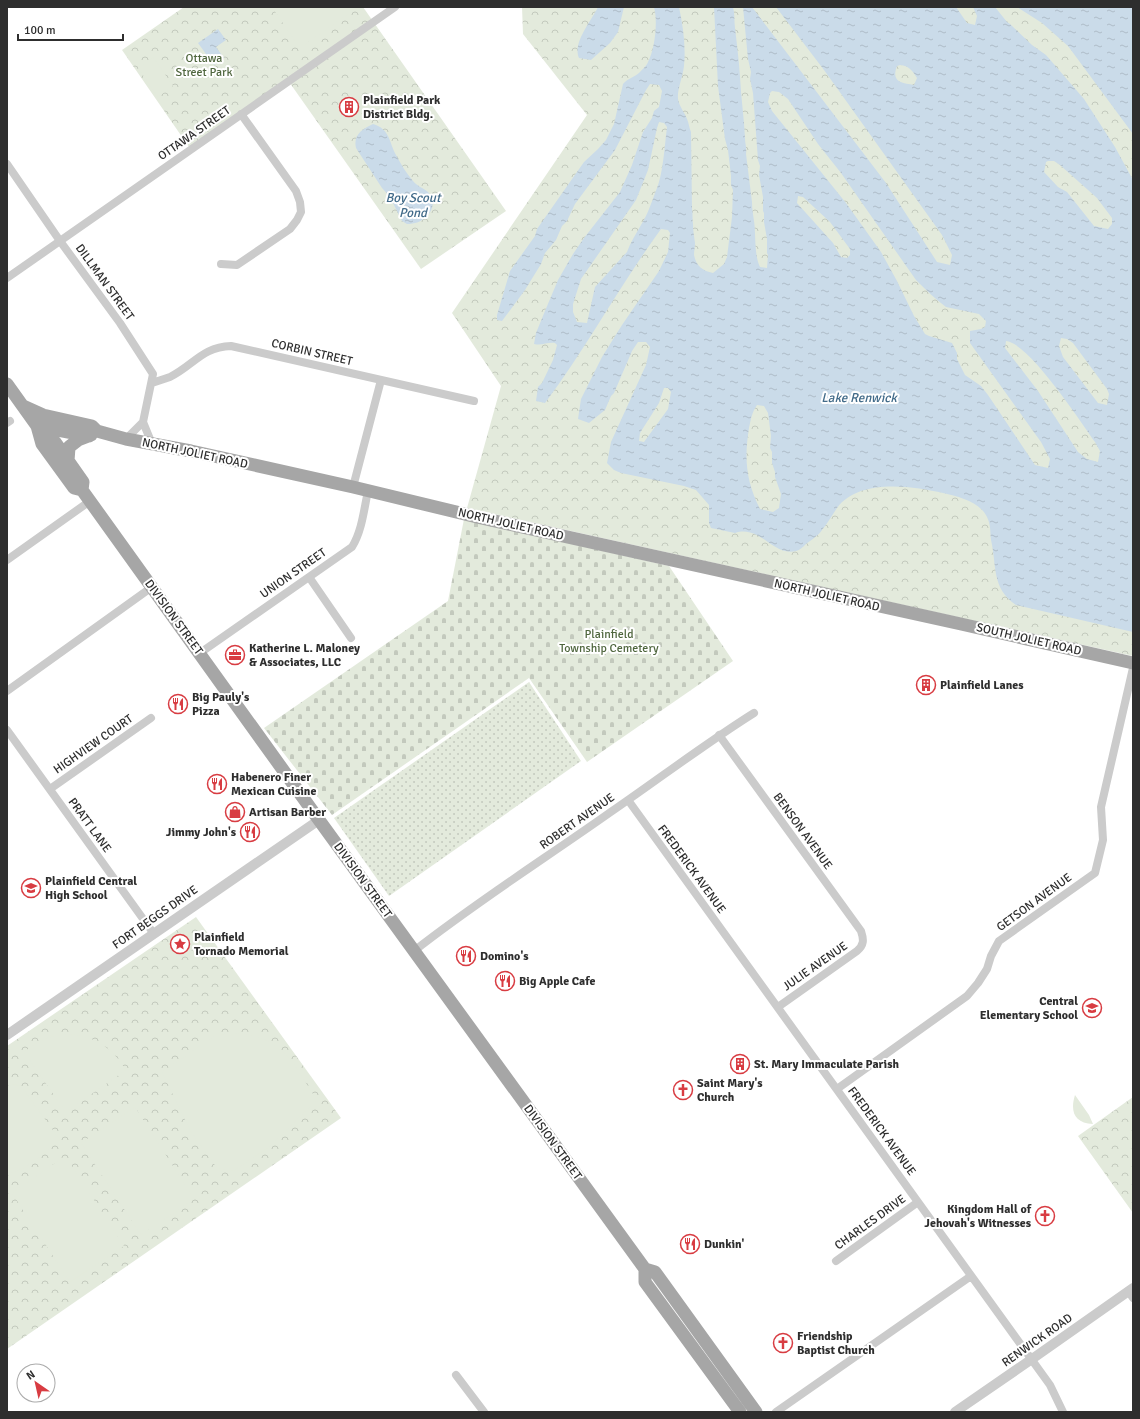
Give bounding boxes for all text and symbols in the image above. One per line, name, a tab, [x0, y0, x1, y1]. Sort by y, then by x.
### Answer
scale bar	[18, 16, 123, 42]
text: 100 m	[24, 23, 56, 38]
park label: Ottawa Street Park	[176, 51, 232, 80]
place label: Plainfield Park District Bldg.	[363, 93, 441, 122]
building icon: Plainfield Park District Bldg.	[338, 96, 360, 118]
street label: OTTAWA STREET	[155, 103, 233, 164]
water label: Boy Scout Pond	[385, 190, 442, 221]
street label: DILLMAN STREET	[72, 241, 137, 323]
street label: CORBIN STREET	[270, 336, 354, 369]
water label: Lake Renwick	[821, 390, 898, 406]
street label: NORTH JOLIET ROAD	[141, 435, 249, 472]
street label: NORTH JOLIET ROAD	[457, 505, 565, 544]
street label: UNION STREET	[257, 545, 329, 602]
street label: NORTH JOLIET ROAD	[773, 576, 881, 615]
street label: DIVISION STREET	[141, 577, 206, 658]
street label: SOUTH JOLIET ROAD	[975, 620, 1083, 659]
park label: Plainfield Township Cemetery	[559, 627, 659, 656]
place label: Katherine L. Maloney & Associates, LLC	[249, 641, 360, 670]
office icon: Katherine L. Maloney & Associates, LLC	[224, 644, 246, 666]
building icon: Plainfield Lanes	[915, 674, 937, 696]
place label: Plainfield Lanes	[940, 678, 1024, 693]
place label: Big Pauly's Pizza	[192, 690, 250, 719]
restaurant icon: Big Pauly's Pizza	[167, 693, 189, 715]
street label: HIGHVIEW COURT	[51, 711, 136, 777]
place label: Habenero Finer Mexican Cuisine	[231, 770, 316, 799]
restaurant icon: Habenero Finer Mexican Cuisine	[206, 773, 228, 795]
street label: ROBERT AVENUE	[537, 790, 618, 853]
street label: BENSON AVENUE	[770, 790, 836, 873]
street label: PRATT LANE	[65, 795, 115, 856]
shop icon: Artisan Barber	[224, 801, 246, 823]
place label: Artisan Barber	[249, 805, 326, 820]
restaurant icon: Jimmy John's	[239, 821, 261, 843]
street label: FREDERICK AVENUE	[654, 822, 729, 917]
place label: Jimmy John's	[166, 825, 237, 840]
street label: DIVISION STREET	[330, 840, 395, 921]
street label: GETSON AVENUE	[994, 870, 1075, 935]
place label: Plainfield Central High School	[45, 874, 137, 903]
school or university icon: Plainfield Central High School	[20, 877, 42, 899]
street label: FORT BEGGS DRIVE	[110, 882, 201, 952]
place label: Plainfield Tornado Memorial	[194, 930, 289, 959]
place icon: Plainfield Tornado Memorial	[169, 933, 191, 955]
street label: JULIE AVENUE	[780, 938, 851, 994]
restaurant icon: Domino's	[455, 945, 477, 967]
place label: Domino's	[480, 949, 529, 964]
restaurant icon: Big Apple Cafe	[494, 970, 516, 992]
place label: Big Apple Cafe	[519, 974, 596, 989]
place label: Central Elementary School	[980, 994, 1078, 1023]
school or university icon: Central Elementary School	[1081, 997, 1103, 1019]
building icon: St. Mary Immaculate Parish	[729, 1053, 751, 1075]
place label: St. Mary Immaculate Parish	[754, 1057, 899, 1072]
place label: Saint Mary's Church	[697, 1076, 763, 1105]
church icon: Saint Mary's Church	[672, 1079, 694, 1101]
street label: FREDERICK AVENUE	[844, 1084, 919, 1179]
street label: DIVISION STREET	[520, 1102, 585, 1183]
street label: CHARLES DRIVE	[832, 1191, 909, 1253]
place label: Kingdom Hall of Jehovah's Witnesses	[924, 1202, 1032, 1231]
church icon: Kingdom Hall of Jehovah's Witnesses	[1034, 1205, 1056, 1227]
restaurant icon: Dunkin'	[679, 1233, 701, 1255]
place label: Dunkin'	[704, 1237, 745, 1252]
street label: RENWICK ROAD	[999, 1310, 1076, 1370]
place label: Friendship Baptist Church	[797, 1329, 875, 1358]
church icon: Friendship Baptist Church	[772, 1332, 794, 1354]
north arrow	[16, 1363, 56, 1403]
text: N	[24, 1368, 37, 1383]

